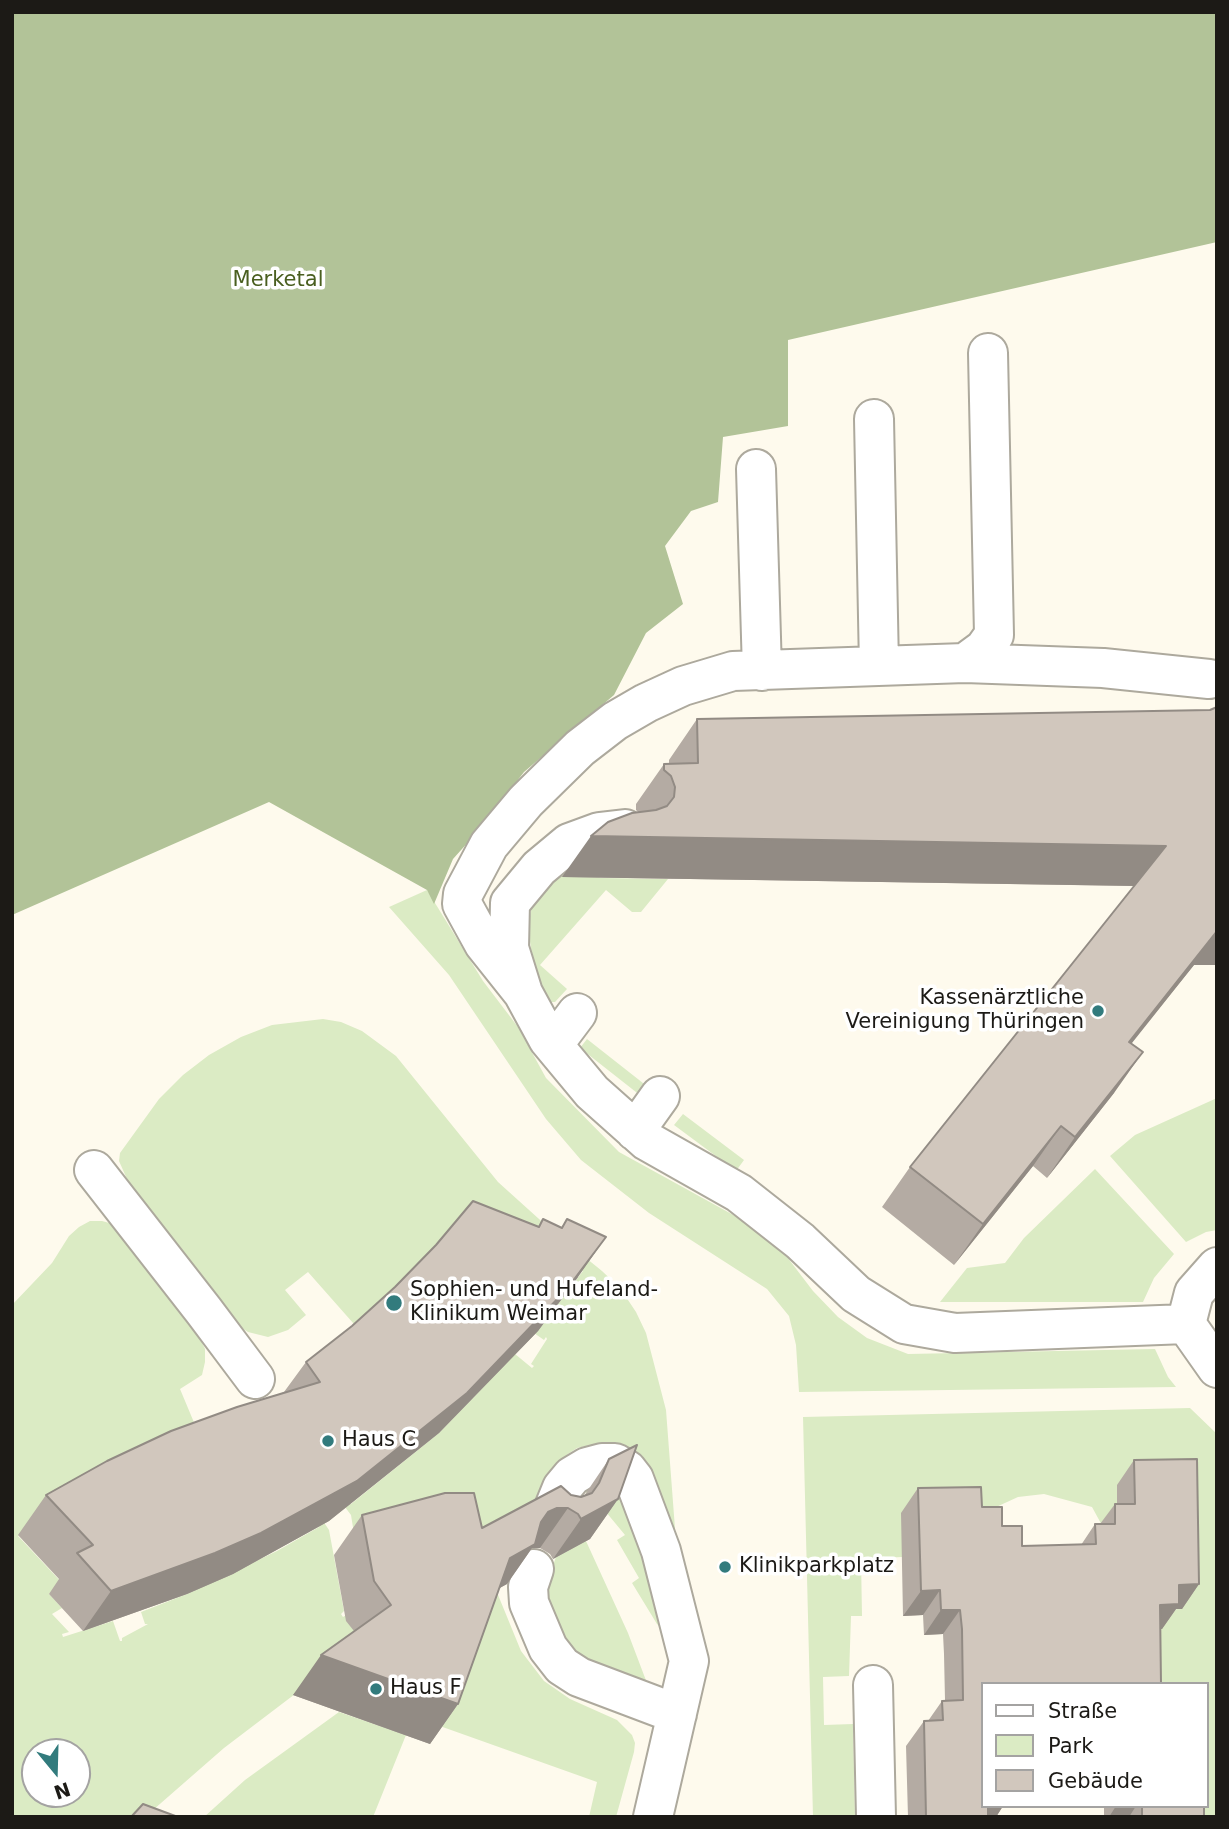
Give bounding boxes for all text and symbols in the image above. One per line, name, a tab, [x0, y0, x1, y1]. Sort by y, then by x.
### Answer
park label: Merketal	[233, 268, 323, 294]
place label: Kassenärztliche Vereinigung Thüringen	[846, 986, 1084, 1036]
marker: Kassenärztliche Vereinigung Thüringen	[1090, 1003, 1106, 1019]
place label: Sophien- und Hufeland- Klinikum Weimar	[410, 1278, 658, 1328]
marker: Sophien- und Hufeland- Klinikum Weimar	[384, 1293, 404, 1313]
place label: Haus C	[342, 1428, 416, 1454]
marker: Haus C	[320, 1433, 336, 1449]
place label: Klinikparkplatz	[739, 1554, 894, 1580]
marker: Klinikparkplatz	[717, 1559, 733, 1575]
place label: Haus F	[390, 1676, 462, 1702]
marker: Haus F	[368, 1681, 384, 1697]
legend	[981, 1682, 1208, 1808]
text: Straße	[1048, 1699, 1117, 1723]
text: Park	[1048, 1734, 1093, 1758]
north arrow	[21, 1738, 91, 1808]
text: Gebäude	[1048, 1769, 1143, 1793]
text: N	[51, 1778, 73, 1804]

